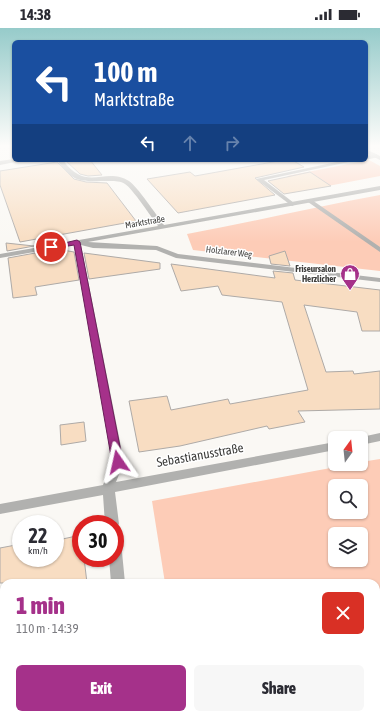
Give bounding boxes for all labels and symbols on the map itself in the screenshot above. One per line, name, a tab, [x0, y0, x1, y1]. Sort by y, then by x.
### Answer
street label: Marktstraße	[124, 214, 166, 230]
pin	[34, 230, 68, 264]
street label: Holzlarer Weg	[205, 244, 253, 260]
shop icon: Friseursalon Herzlicher	[339, 263, 361, 291]
place label: Friseursalon Herzlicher	[295, 264, 337, 284]
north arrow	[328, 431, 368, 471]
street label: Sebastianusstraße	[155, 440, 245, 470]
position arrow	[97, 441, 139, 483]
speed limit sign: 30	[72, 515, 124, 567]

